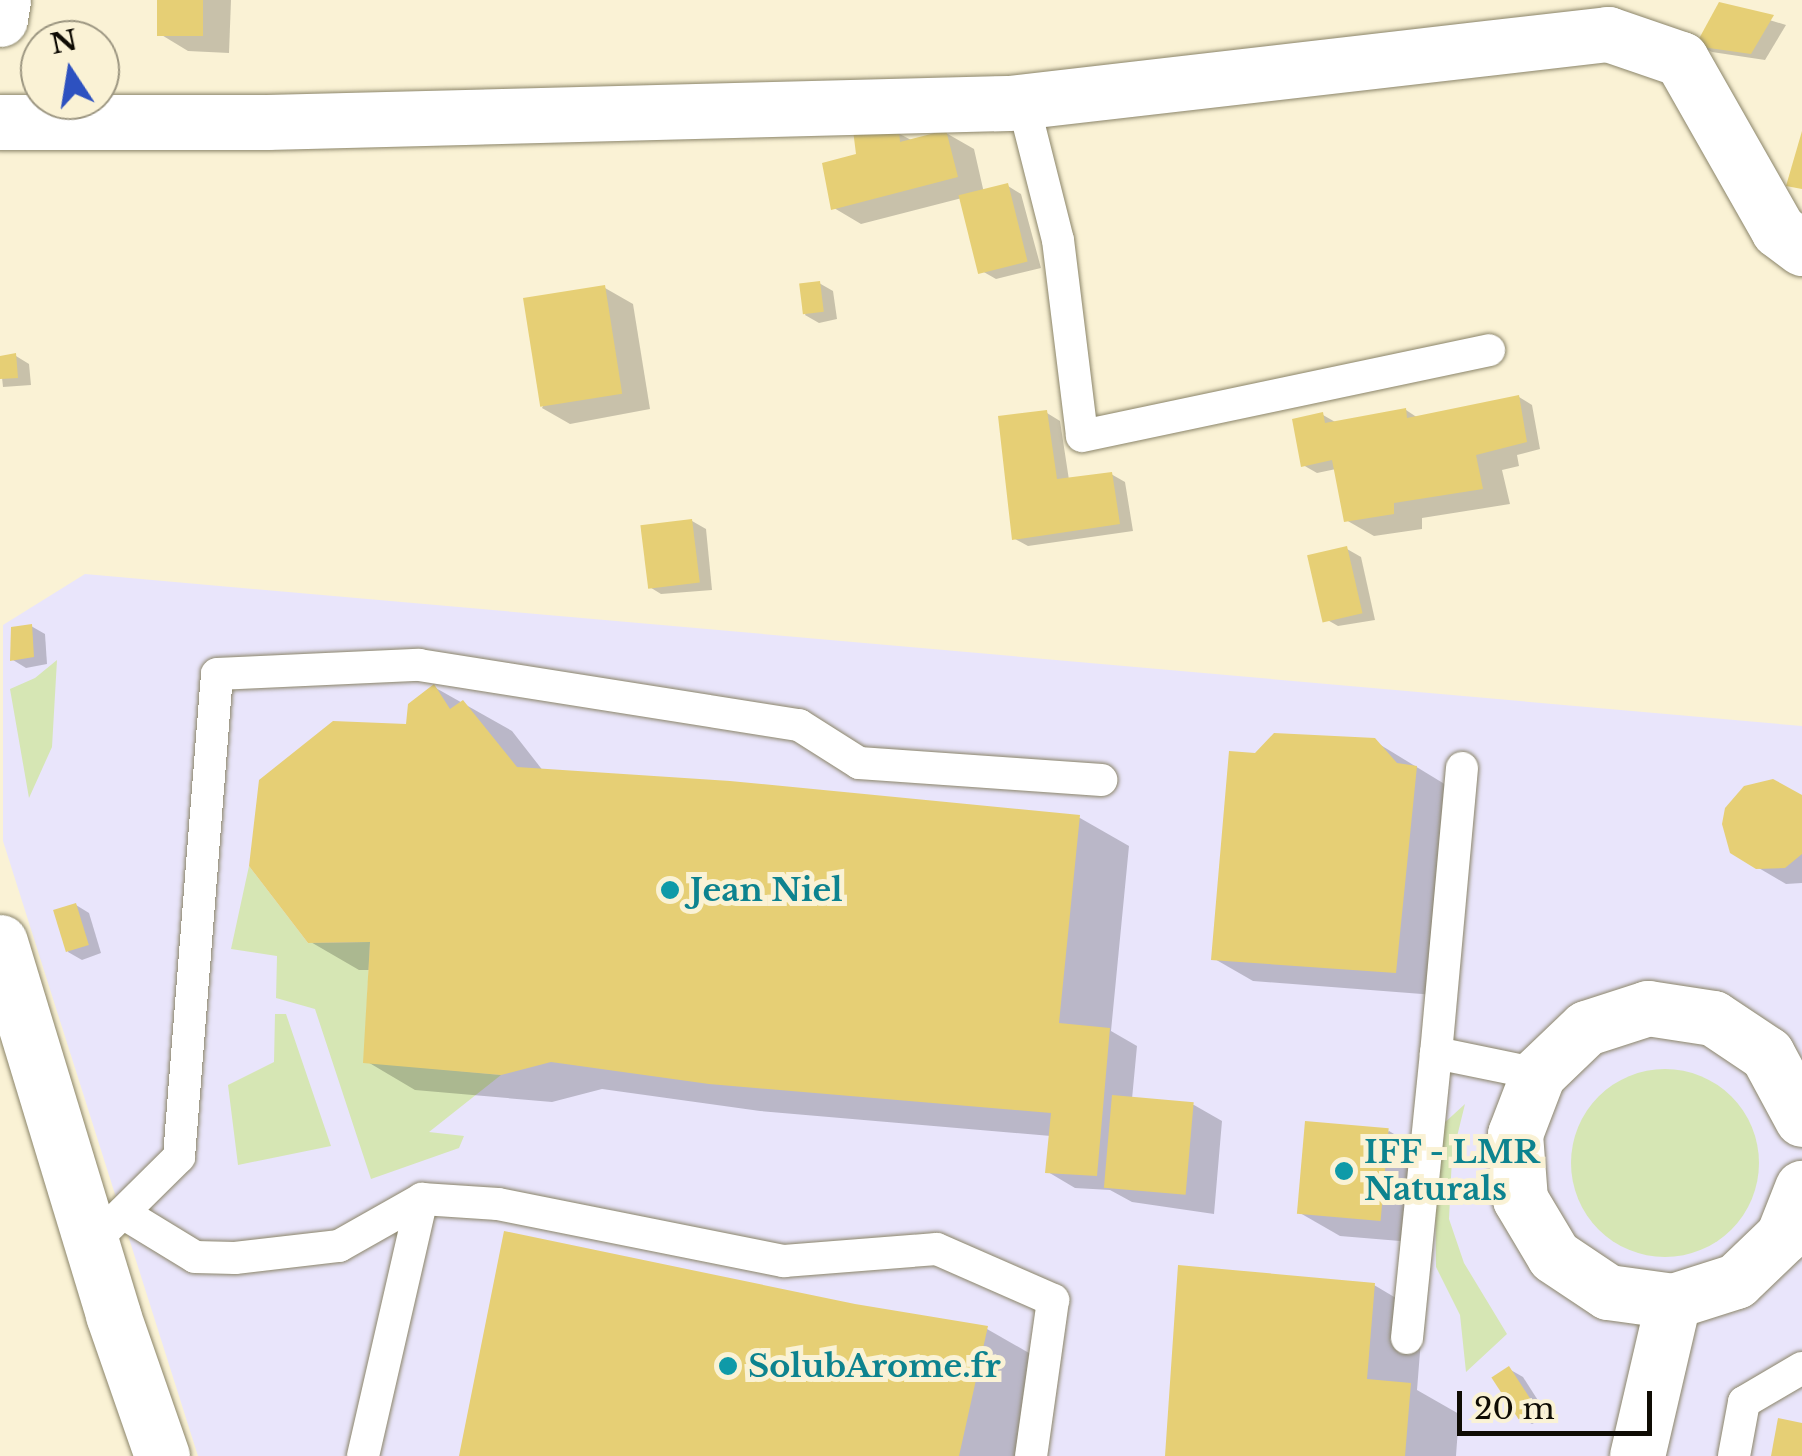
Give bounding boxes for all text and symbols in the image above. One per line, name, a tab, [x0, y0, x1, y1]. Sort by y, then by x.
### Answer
north arrow	[20, 20, 120, 120]
text: N	[48, 22, 81, 62]
place label: Jean Niel	[690, 871, 843, 909]
marker: Jean Niel	[659, 879, 681, 901]
place label: IFF - LMR Naturals	[1364, 1134, 1540, 1209]
marker: IFF - LMR Naturals	[1333, 1160, 1355, 1182]
place label: SolubArome.fr	[748, 1347, 1001, 1385]
marker: SolubArome.fr	[717, 1355, 739, 1377]
scale bar	[1462, 1371, 1657, 1433]
text: 20 m	[1474, 1390, 1555, 1427]

